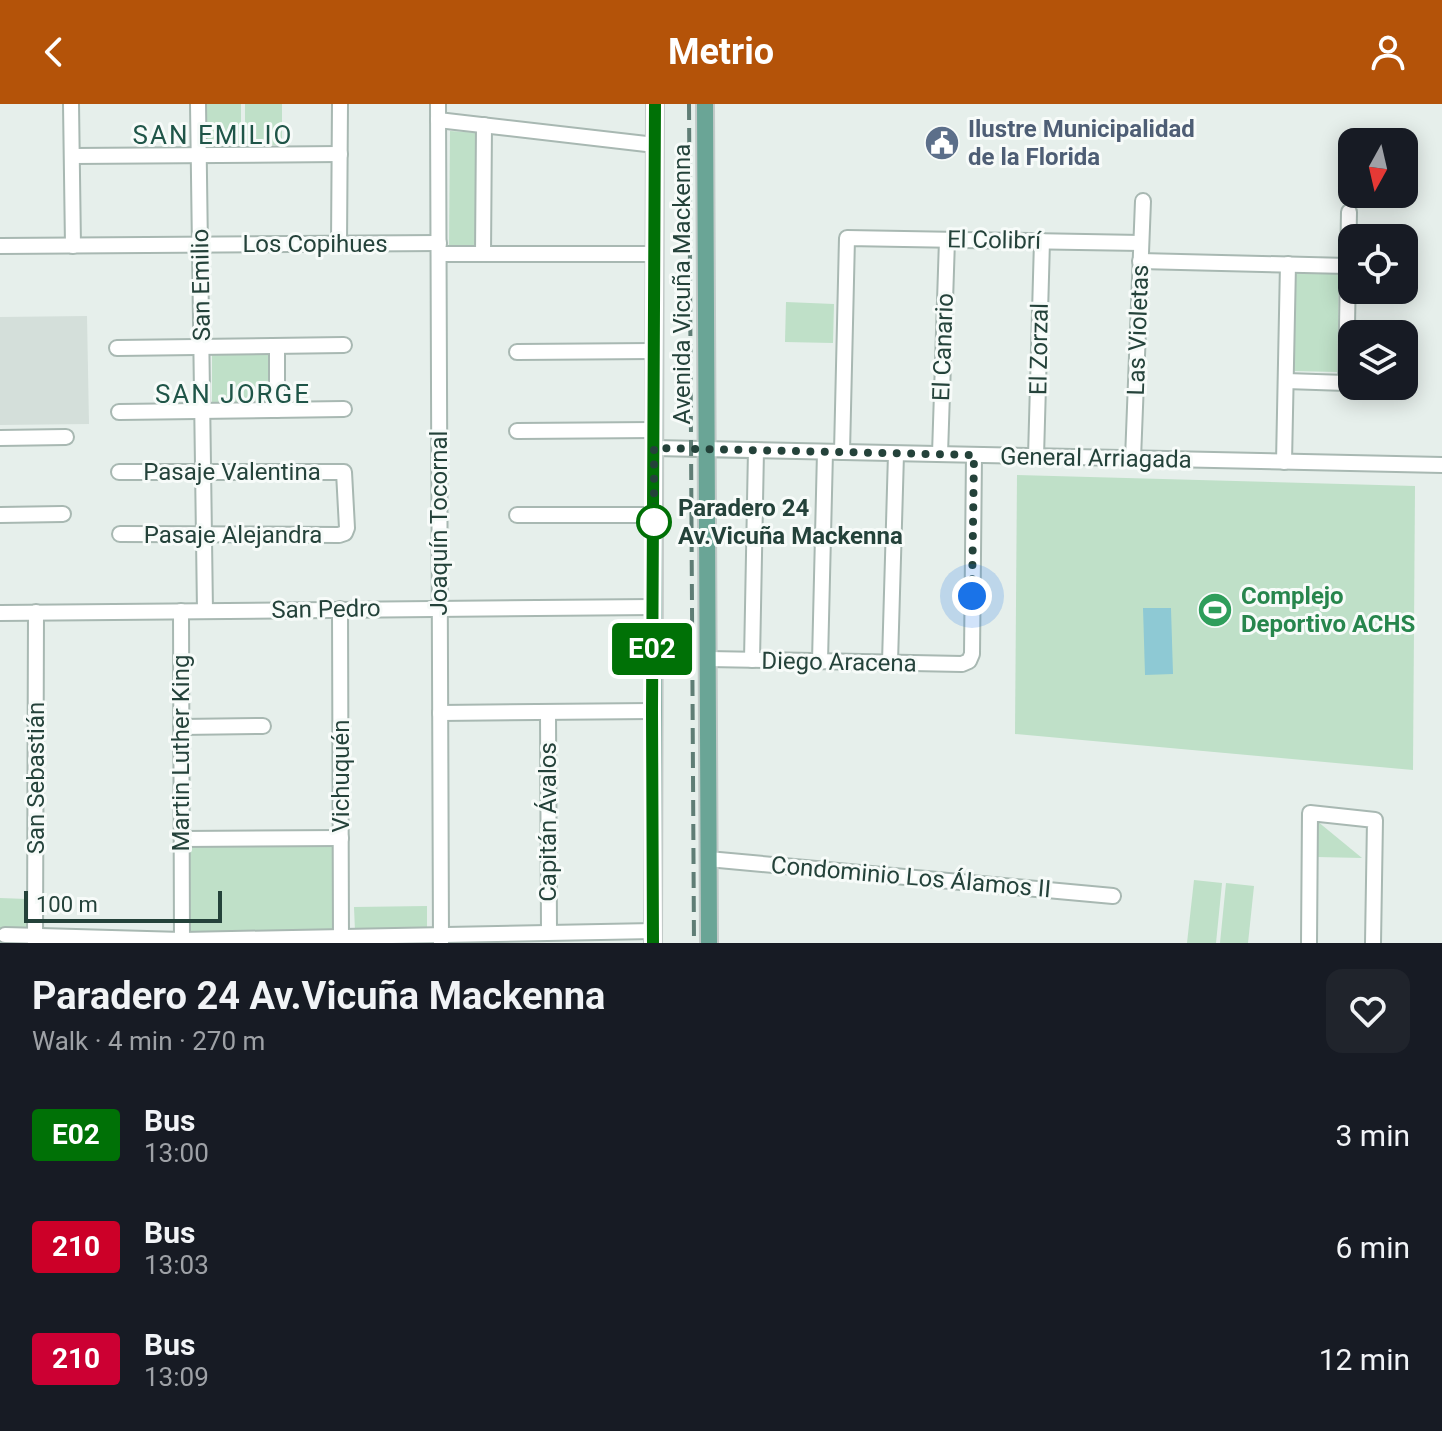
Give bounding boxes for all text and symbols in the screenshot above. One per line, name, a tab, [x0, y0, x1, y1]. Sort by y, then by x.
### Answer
icon: back	[32, 30, 76, 74]
icon: person	[1366, 30, 1410, 74]
text: Metrio	[668, 31, 774, 73]
place label: Ilustre Municipalidad de la Florida	[968, 115, 1195, 171]
district label: SAN EMILIO	[133, 120, 293, 150]
public building icon: Ilustre Municipalidad de la Florida	[923, 124, 961, 162]
north arrow	[1338, 128, 1418, 208]
map controls	[1338, 128, 1418, 400]
street label: Avenida Vicuña Mackenna	[668, 144, 696, 424]
button: locate	[1338, 224, 1418, 304]
street label: El Colibrí	[947, 225, 1042, 255]
street label: San Emilio	[186, 229, 216, 341]
street label: Los Copihues	[242, 230, 388, 258]
street label: Las Violetas	[1122, 264, 1154, 396]
street label: El Canario	[927, 293, 959, 401]
street label: El Zorzal	[1024, 303, 1054, 395]
button: layers	[1338, 320, 1418, 400]
district label: SAN JORGE	[155, 379, 311, 409]
street label: Joaquín Tocornal	[425, 431, 453, 615]
street label: General Arriagada	[1000, 442, 1192, 474]
street label: Pasaje Valentina	[143, 458, 321, 486]
place label: Paradero 24 Av.Vicuña Mackenna	[678, 494, 903, 550]
marker: Paradero 24 Av.Vicuña Mackenna	[637, 505, 671, 539]
street label: Pasaje Alejandra	[144, 521, 322, 549]
your location	[952, 576, 992, 616]
place label: Complejo Deportivo ACHS	[1241, 582, 1415, 638]
sports icon: Complejo Deportivo ACHS	[1196, 591, 1234, 629]
street label: San Pedro	[271, 594, 381, 624]
line badge: E02	[606, 623, 698, 675]
text: E02	[628, 632, 676, 665]
street label: Diego Aracena	[761, 647, 917, 677]
street label: Martin Luther King	[167, 655, 195, 851]
street label: San Sebastián	[22, 702, 50, 854]
street label: Vichuquén	[327, 720, 355, 832]
street label: Capitán Ávalos	[534, 742, 562, 902]
street label: Condominio Los Álamos II	[770, 851, 1052, 903]
scale bar	[24, 887, 222, 923]
text: 100 m	[36, 892, 98, 917]
button: heart	[1326, 969, 1410, 1053]
text: Paradero 24 Av.Vicuña Mackenna	[32, 974, 605, 1018]
text: Walk · 4 min · 270 m	[32, 1026, 265, 1056]
text: Bus	[144, 1103, 195, 1138]
text: E02	[52, 1118, 100, 1151]
text: 3 min	[1336, 1118, 1410, 1153]
text: 13:00	[144, 1138, 209, 1168]
text: Bus	[144, 1215, 195, 1250]
text: 210	[52, 1230, 100, 1263]
text: 6 min	[1336, 1230, 1410, 1265]
text: 13:03	[144, 1250, 209, 1280]
text: Bus	[144, 1327, 195, 1362]
text: 210	[52, 1342, 100, 1375]
text: 12 min	[1319, 1342, 1410, 1377]
text: 13:09	[144, 1362, 209, 1392]

